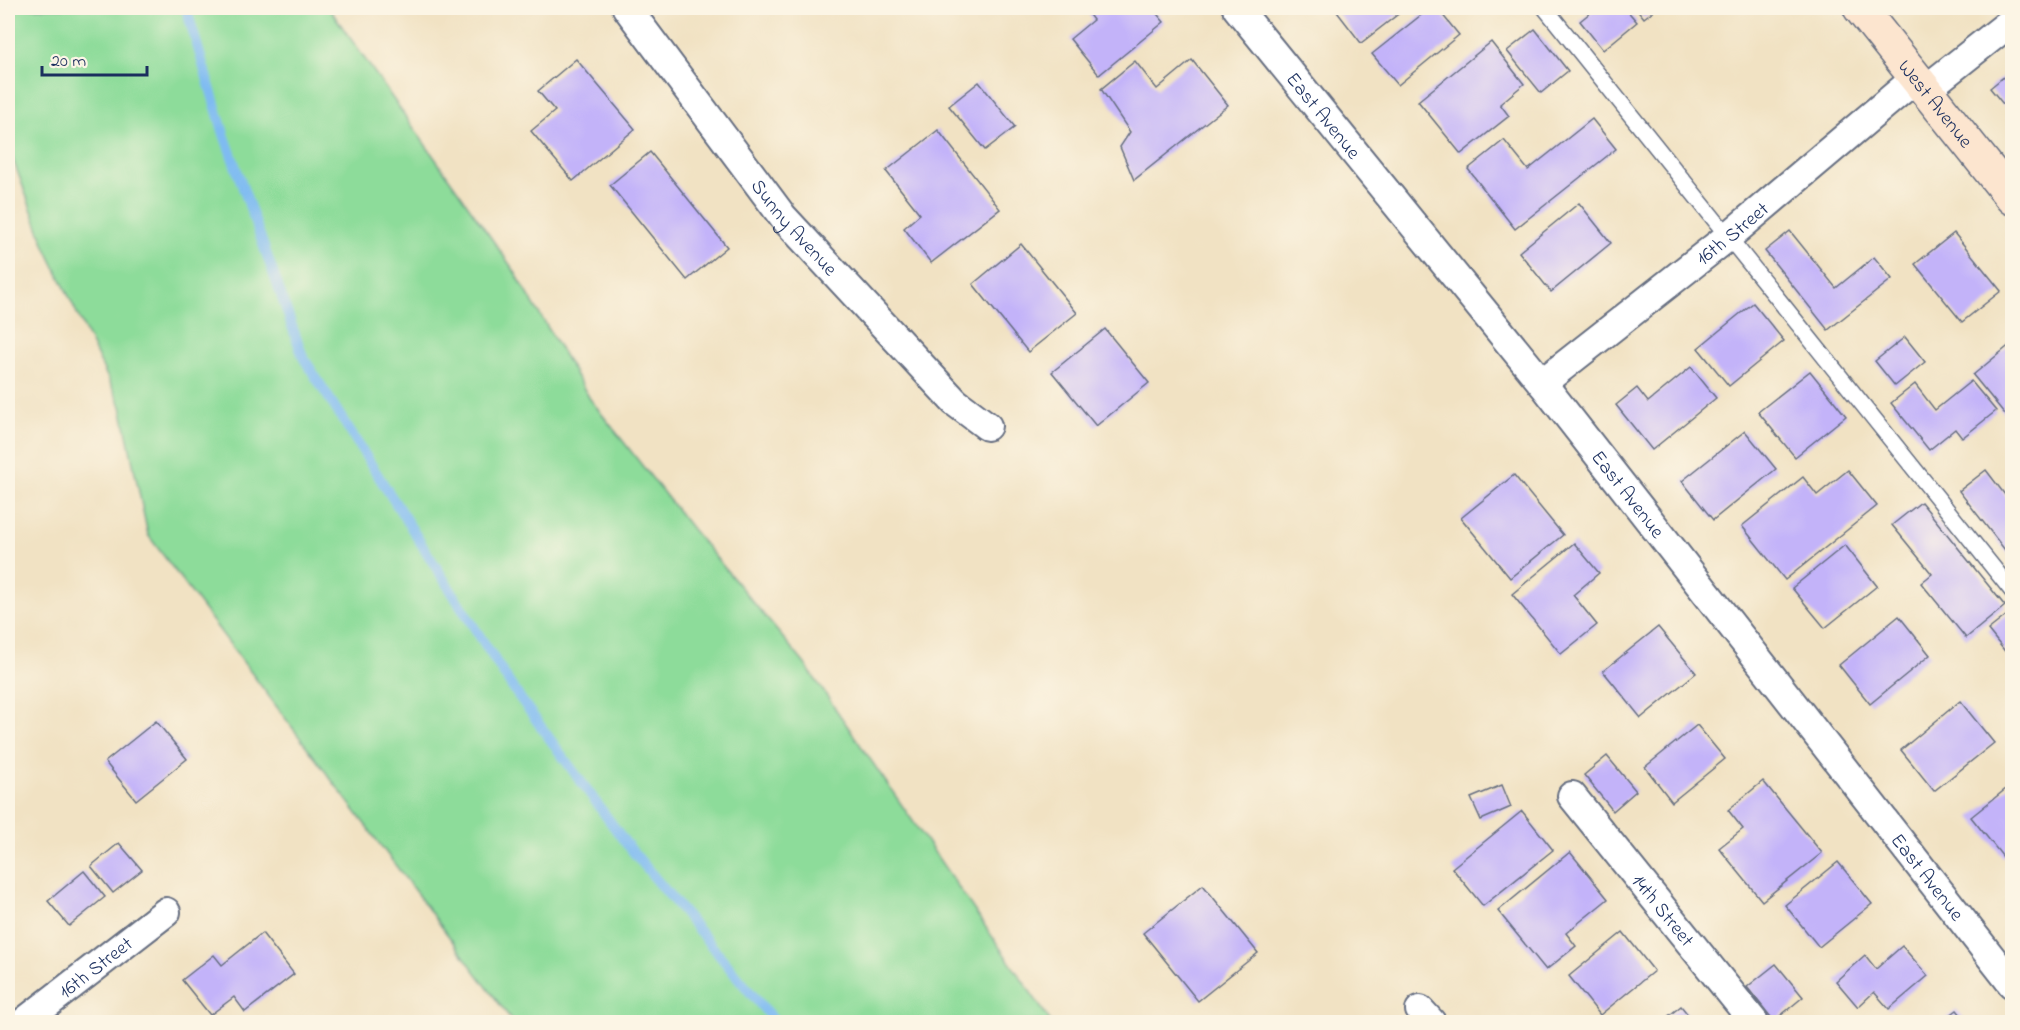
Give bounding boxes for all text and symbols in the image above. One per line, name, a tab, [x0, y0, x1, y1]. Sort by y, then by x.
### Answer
scale bar	[42, 39, 147, 77]
text: 20 m	[51, 49, 86, 75]
street label: West Avenue	[1890, 54, 1979, 155]
street label: East Avenue	[1278, 67, 1366, 166]
street label: Sunny Avenue	[743, 174, 843, 284]
street label: 16th Street	[1691, 196, 1777, 274]
street label: East Avenue	[1583, 445, 1670, 546]
street label: East Avenue	[1882, 828, 1970, 928]
street label: 14th Street	[1623, 869, 1700, 954]
street label: 16th Street	[53, 931, 140, 1007]

